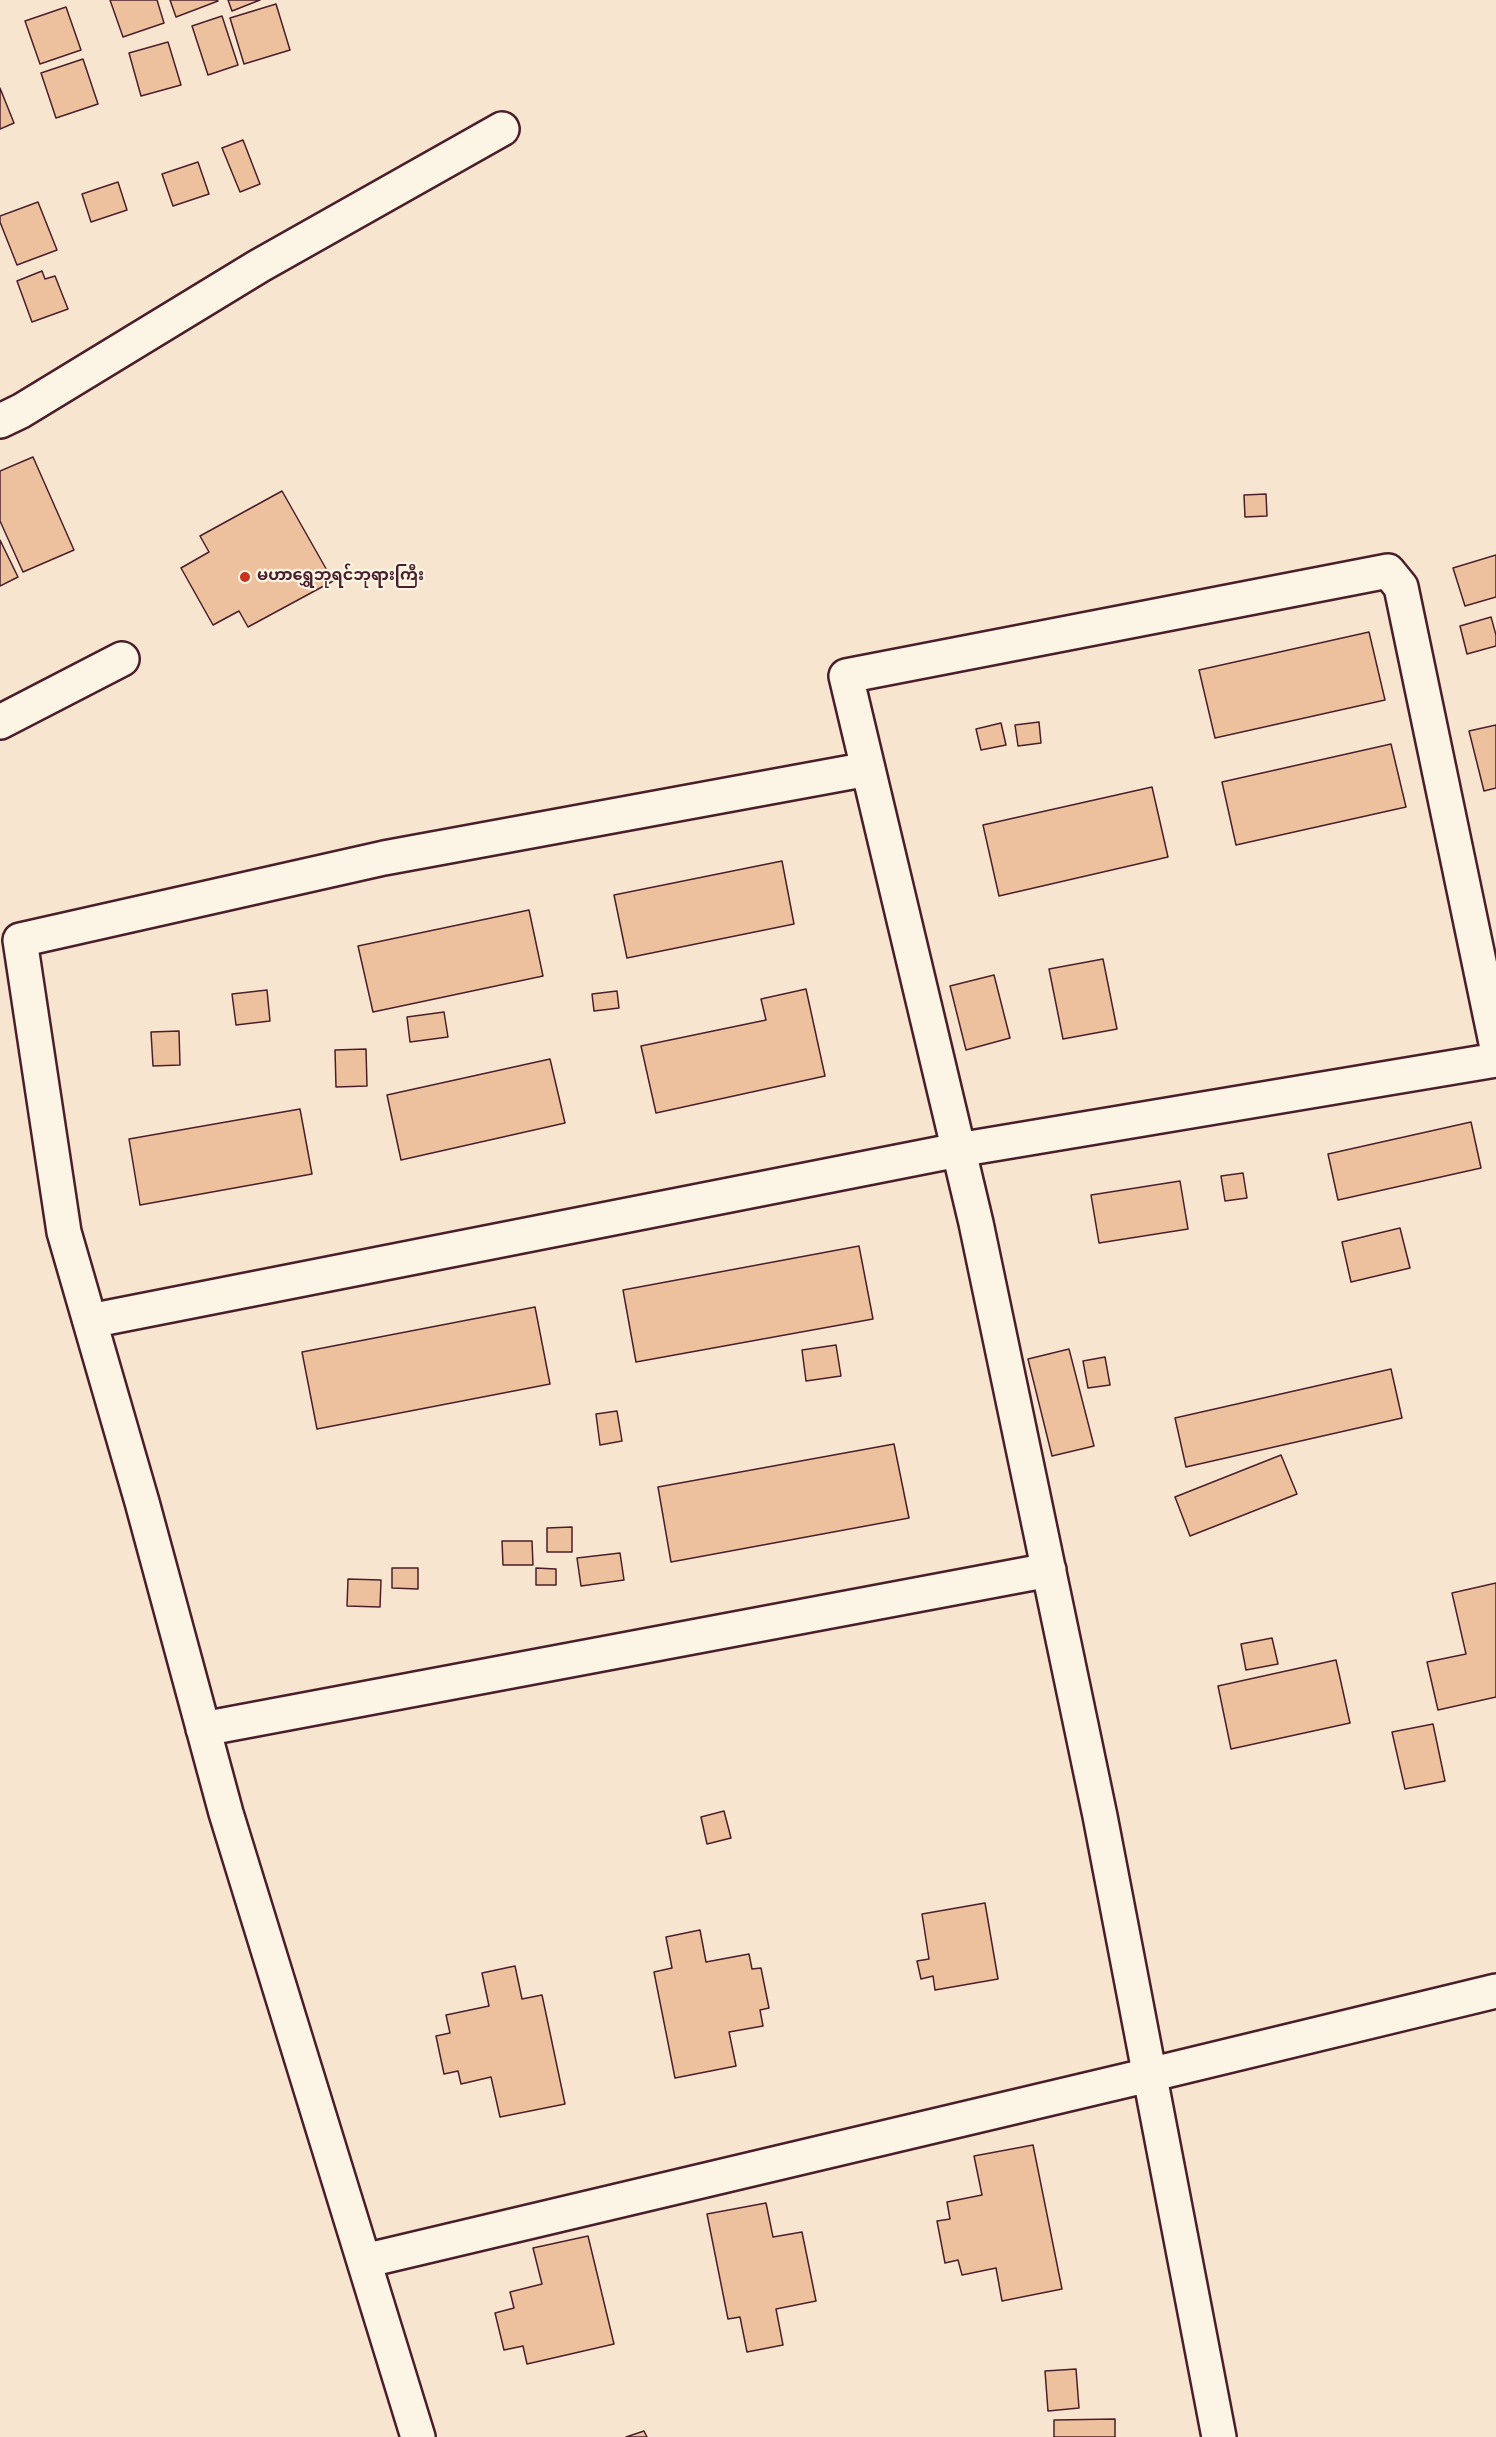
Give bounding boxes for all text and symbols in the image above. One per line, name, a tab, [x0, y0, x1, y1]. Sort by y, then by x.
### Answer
place label: မဟာရွှေဘုရင်ဘုရားကြီး	[257, 567, 424, 587]
marker: မဟာရွှေဘုရင်ဘုရားကြီး	[238, 570, 252, 584]

